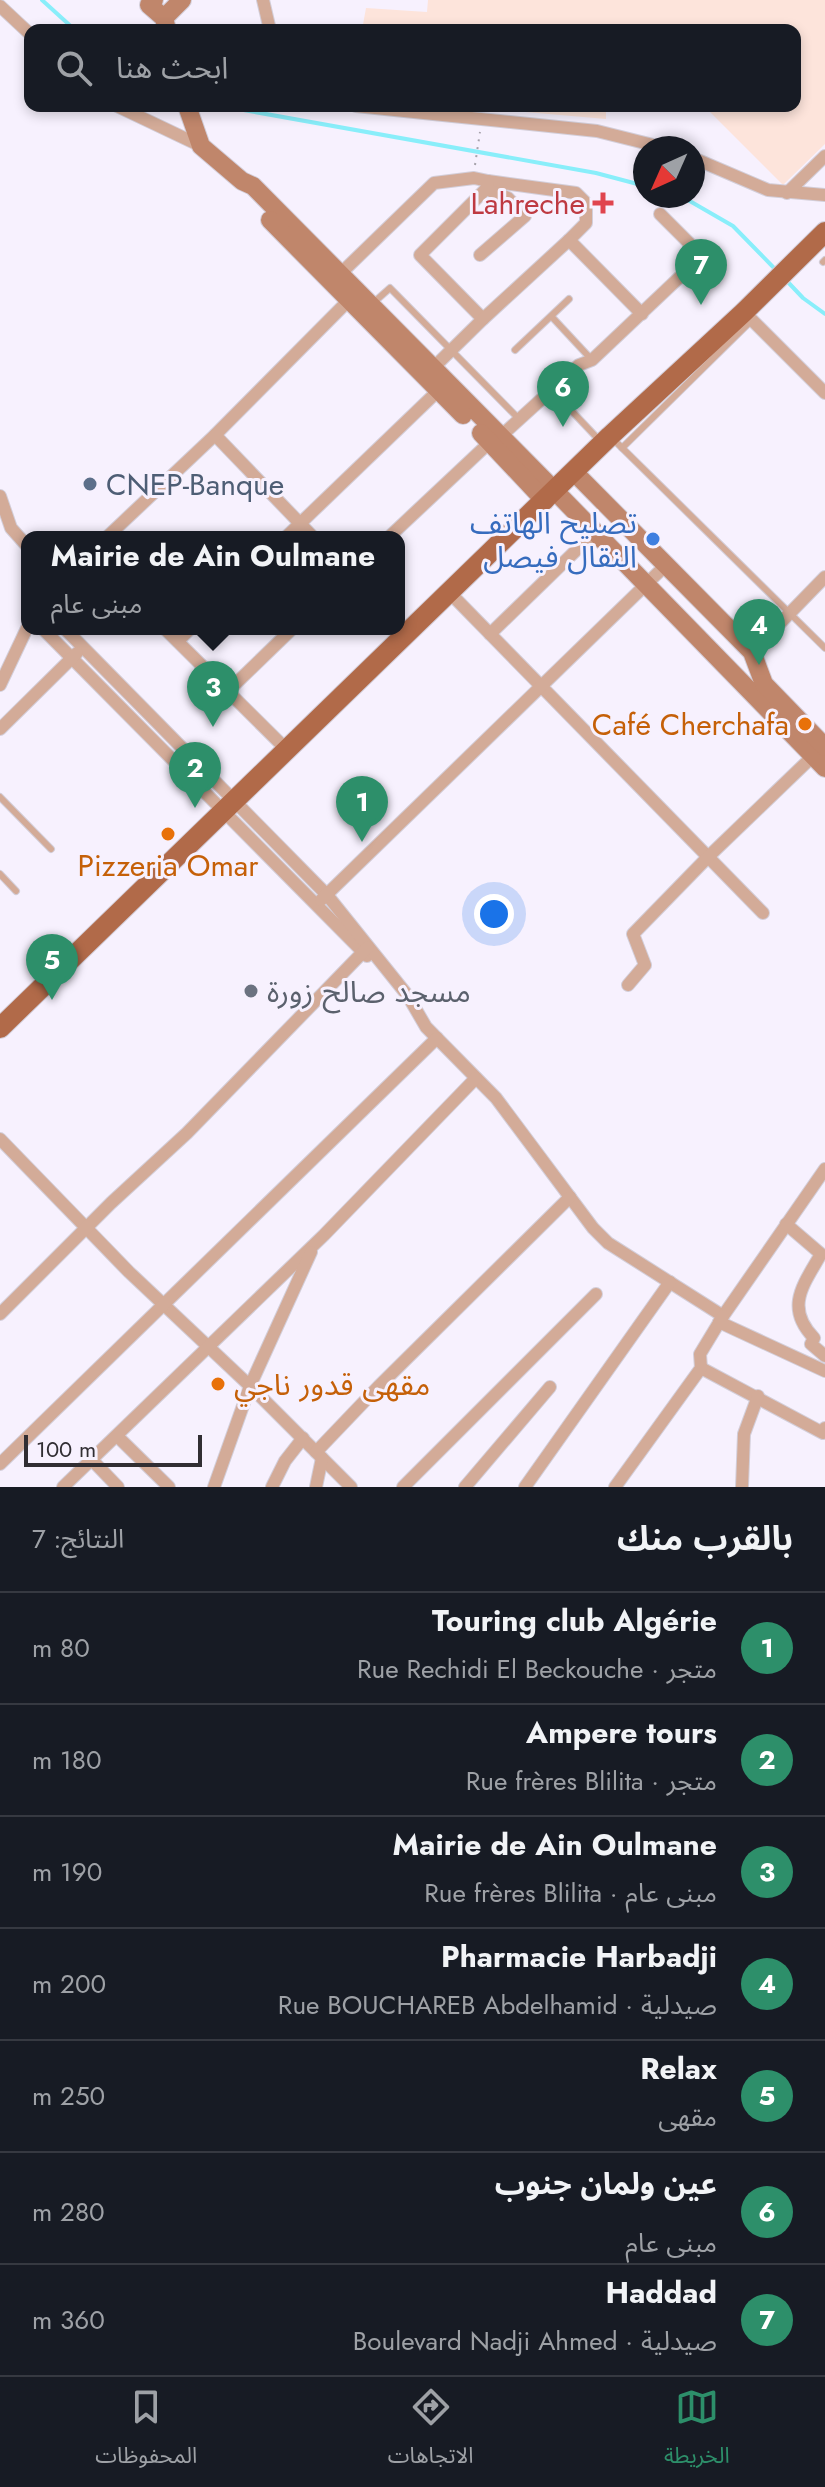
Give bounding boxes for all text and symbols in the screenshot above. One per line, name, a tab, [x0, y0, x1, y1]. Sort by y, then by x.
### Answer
search box	[24, 24, 801, 112]
icon: search	[52, 46, 96, 90]
text: ابحث هنا	[116, 46, 228, 89]
north arrow	[633, 136, 705, 208]
place label: Lahreche	[470, 182, 585, 225]
marker: Lahreche	[592, 192, 614, 214]
pin: 7	[675, 239, 727, 305]
pin: 6	[537, 361, 589, 427]
place label: CNEP-Banque	[106, 463, 284, 506]
marker: CNEP-Banque	[81, 475, 99, 493]
place label: تصليح الهاتف النقال فيصل	[470, 501, 637, 578]
marker: تصليح الهاتف النقال فيصل	[644, 530, 662, 548]
popup	[21, 531, 405, 635]
text: Mairie de Ain Oulmane	[51, 534, 375, 577]
text: مبنى عام	[51, 585, 142, 623]
pin: 4	[733, 599, 785, 665]
pin: 3	[187, 661, 239, 727]
place label: Café Cherchafa	[592, 703, 789, 746]
marker: Café Cherchafa	[796, 715, 814, 733]
pin: 2	[169, 742, 221, 808]
pin: 1	[336, 776, 388, 842]
marker: Pizzeria Omar	[159, 825, 177, 843]
place label: Pizzeria Omar	[77, 844, 259, 887]
your location	[474, 894, 514, 934]
pin: 5	[26, 934, 78, 1000]
place label: مسجد صالح زورة	[267, 970, 471, 1014]
marker: مسجد صالح زورة	[242, 982, 260, 1000]
place label: مقهى قدور ناجي	[234, 1363, 430, 1407]
marker: مقهى قدور ناجي	[209, 1375, 227, 1393]
scale bar	[24, 1431, 202, 1467]
text: 100 m	[36, 1433, 96, 1465]
text: بالقرب منك	[617, 1514, 793, 1563]
text: النتائج: 7	[32, 1520, 124, 1558]
text: Touring club Algérie	[432, 1599, 717, 1642]
text: 80 m	[32, 1629, 90, 1667]
text: 1	[760, 1629, 774, 1667]
text: متجر · Rue Rechidi El Beckouche	[357, 1650, 717, 1688]
text: Ampere tours	[526, 1711, 717, 1754]
text: 180 m	[32, 1741, 102, 1779]
text: 2	[758, 1741, 776, 1779]
text: متجر · Rue frères Blilita	[466, 1762, 717, 1800]
text: Mairie de Ain Oulmane	[393, 1823, 717, 1866]
text: 190 m	[32, 1853, 102, 1891]
text: 3	[759, 1853, 775, 1891]
text: مبنى عام · Rue frères Blilita	[424, 1874, 717, 1912]
text: Pharmacie Harbadji	[441, 1935, 717, 1978]
text: 200 m	[32, 1965, 106, 2003]
text: 4	[758, 1965, 776, 2003]
text: صيدلية · Rue BOUCHAREB Abdelhamid	[278, 1986, 717, 2024]
text: Relax	[640, 2047, 717, 2090]
text: 250 m	[32, 2077, 105, 2115]
text: 5	[759, 2077, 775, 2115]
text: مقهى	[658, 2098, 717, 2136]
text: عين ولمان جنوب	[495, 2162, 717, 2205]
text: 280 m	[32, 2193, 105, 2231]
text: 6	[758, 2193, 776, 2231]
text: مبنى عام	[625, 2224, 717, 2262]
text: Haddad	[606, 2271, 717, 2314]
text: 360 m	[32, 2301, 105, 2339]
text: 7	[759, 2301, 775, 2339]
text: صيدلية · Boulevard Nadji Ahmed	[353, 2322, 717, 2360]
tab: المحفوظات	[95, 2385, 197, 2479]
tab: الاتجاهات	[388, 2385, 474, 2479]
tab: الخريطة	[664, 2385, 730, 2479]

